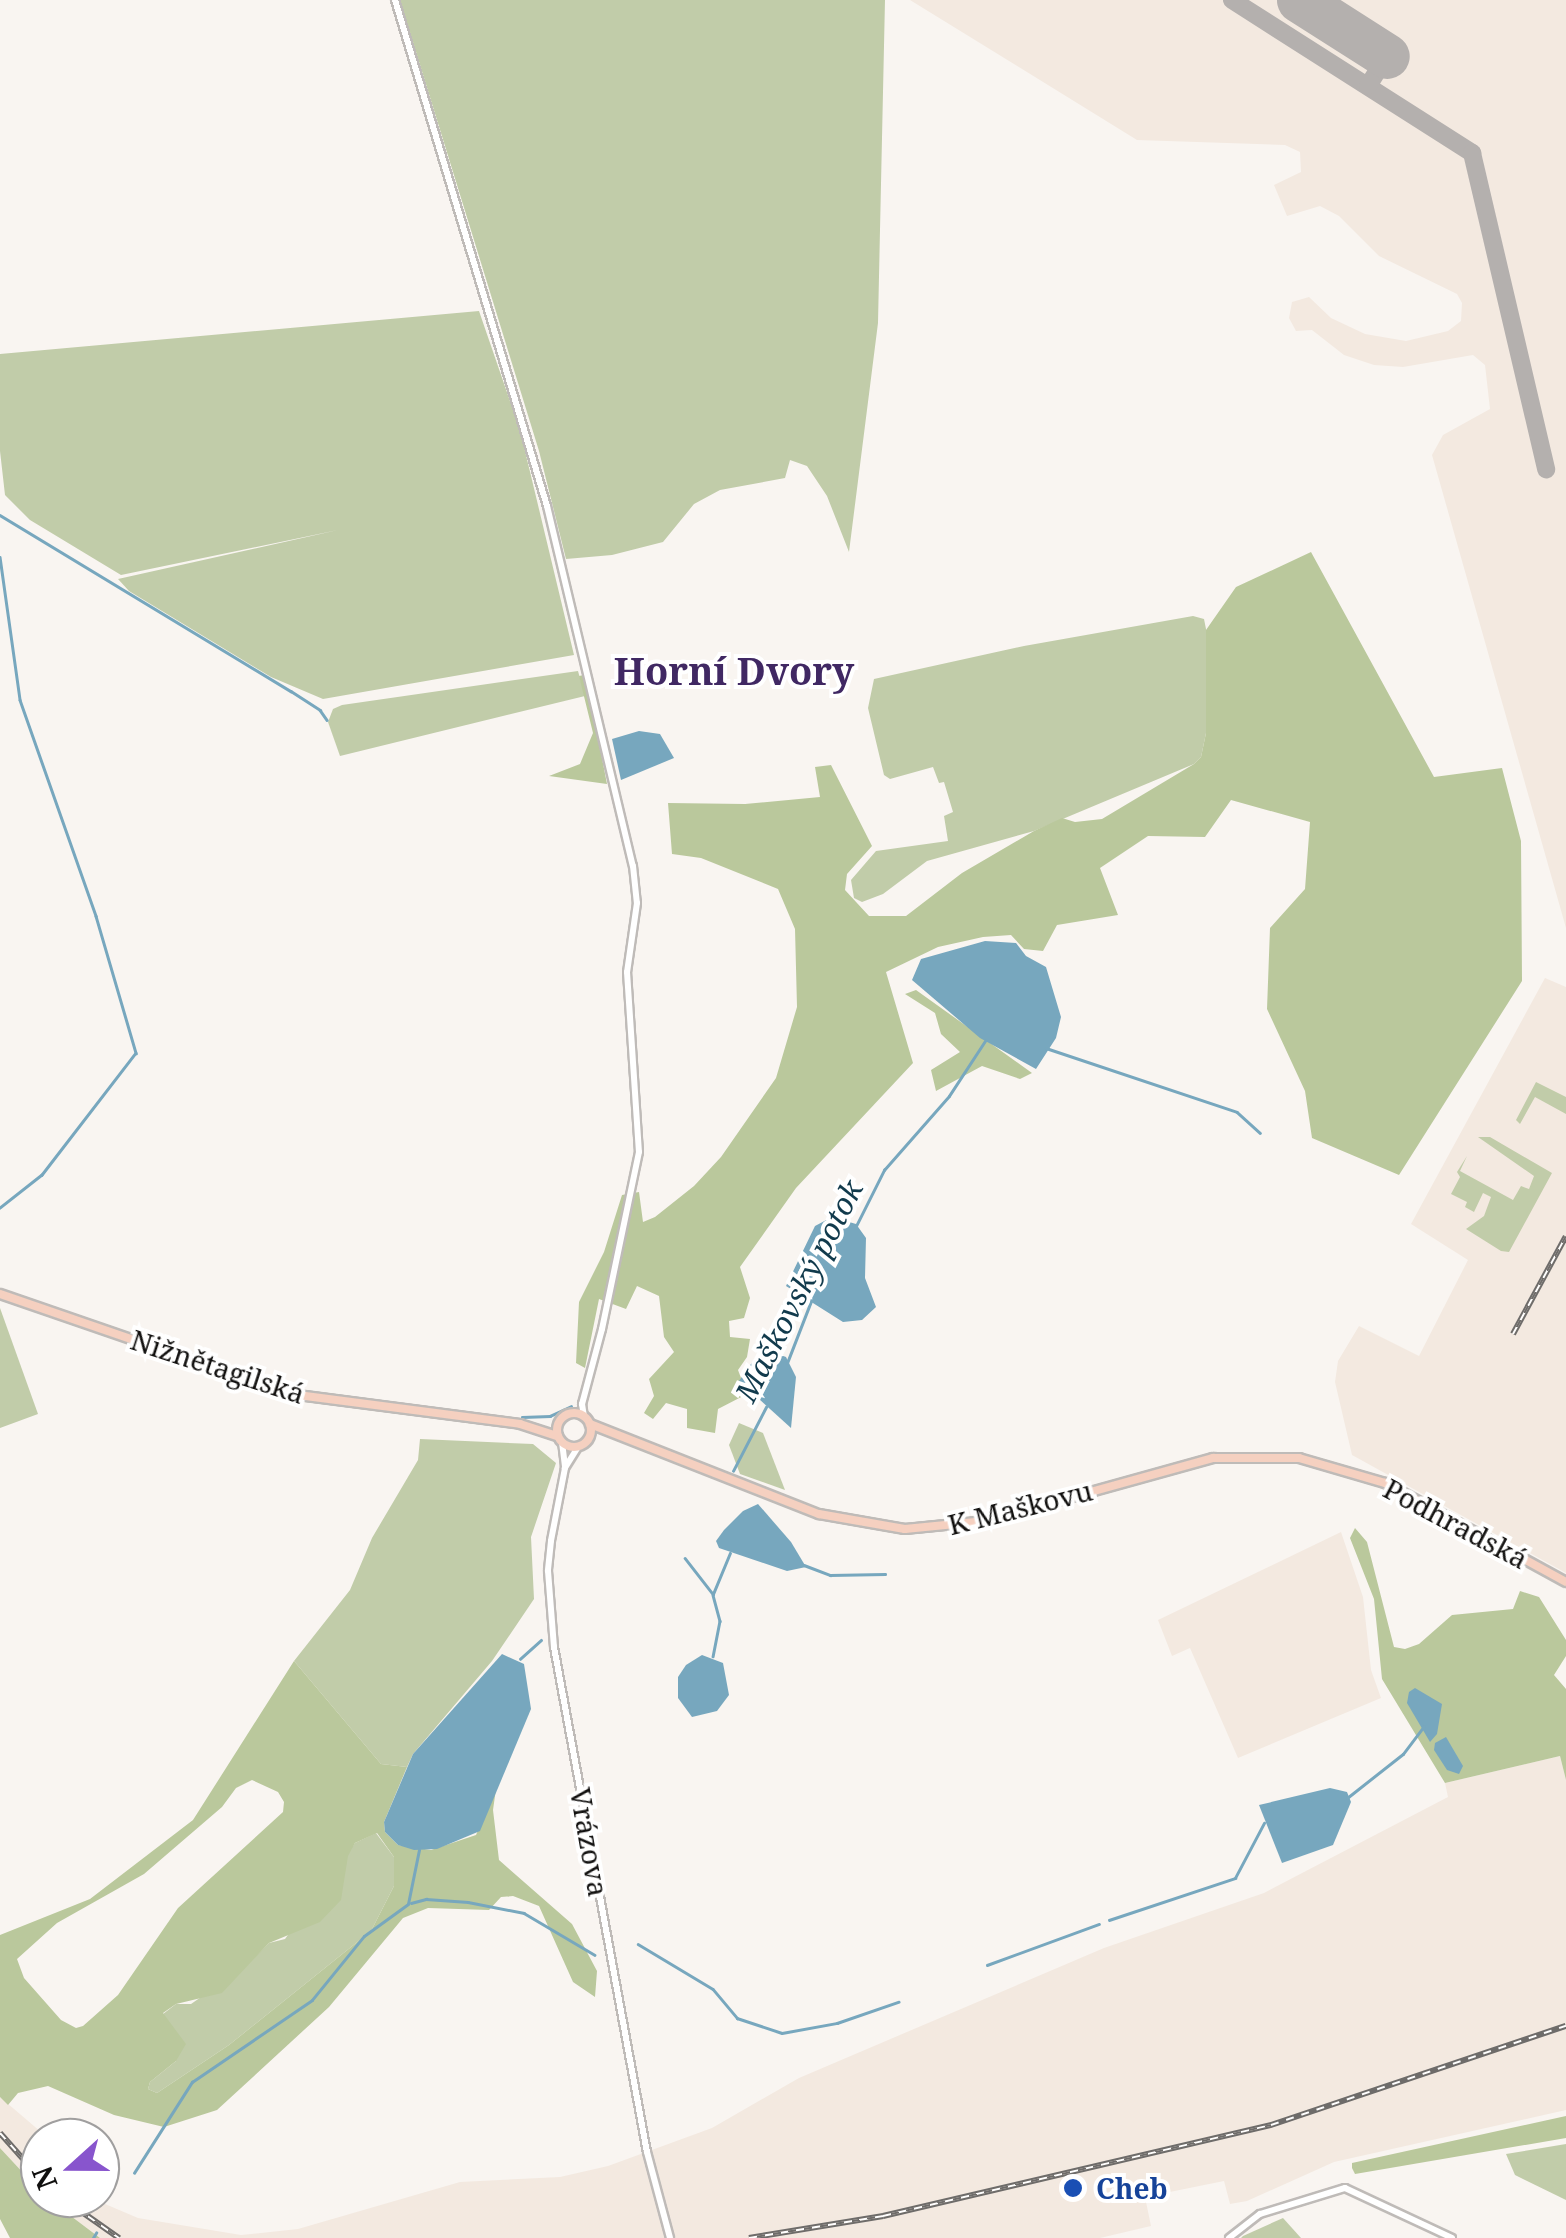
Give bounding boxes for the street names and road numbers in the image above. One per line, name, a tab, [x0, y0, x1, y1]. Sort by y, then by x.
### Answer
street label: Nižnětagilská	[127, 1322, 309, 1410]
street label: Podhradská	[1378, 1471, 1534, 1575]
street label: K Maškovu	[944, 1473, 1096, 1541]
street label: Vrázova	[564, 1785, 616, 1899]

